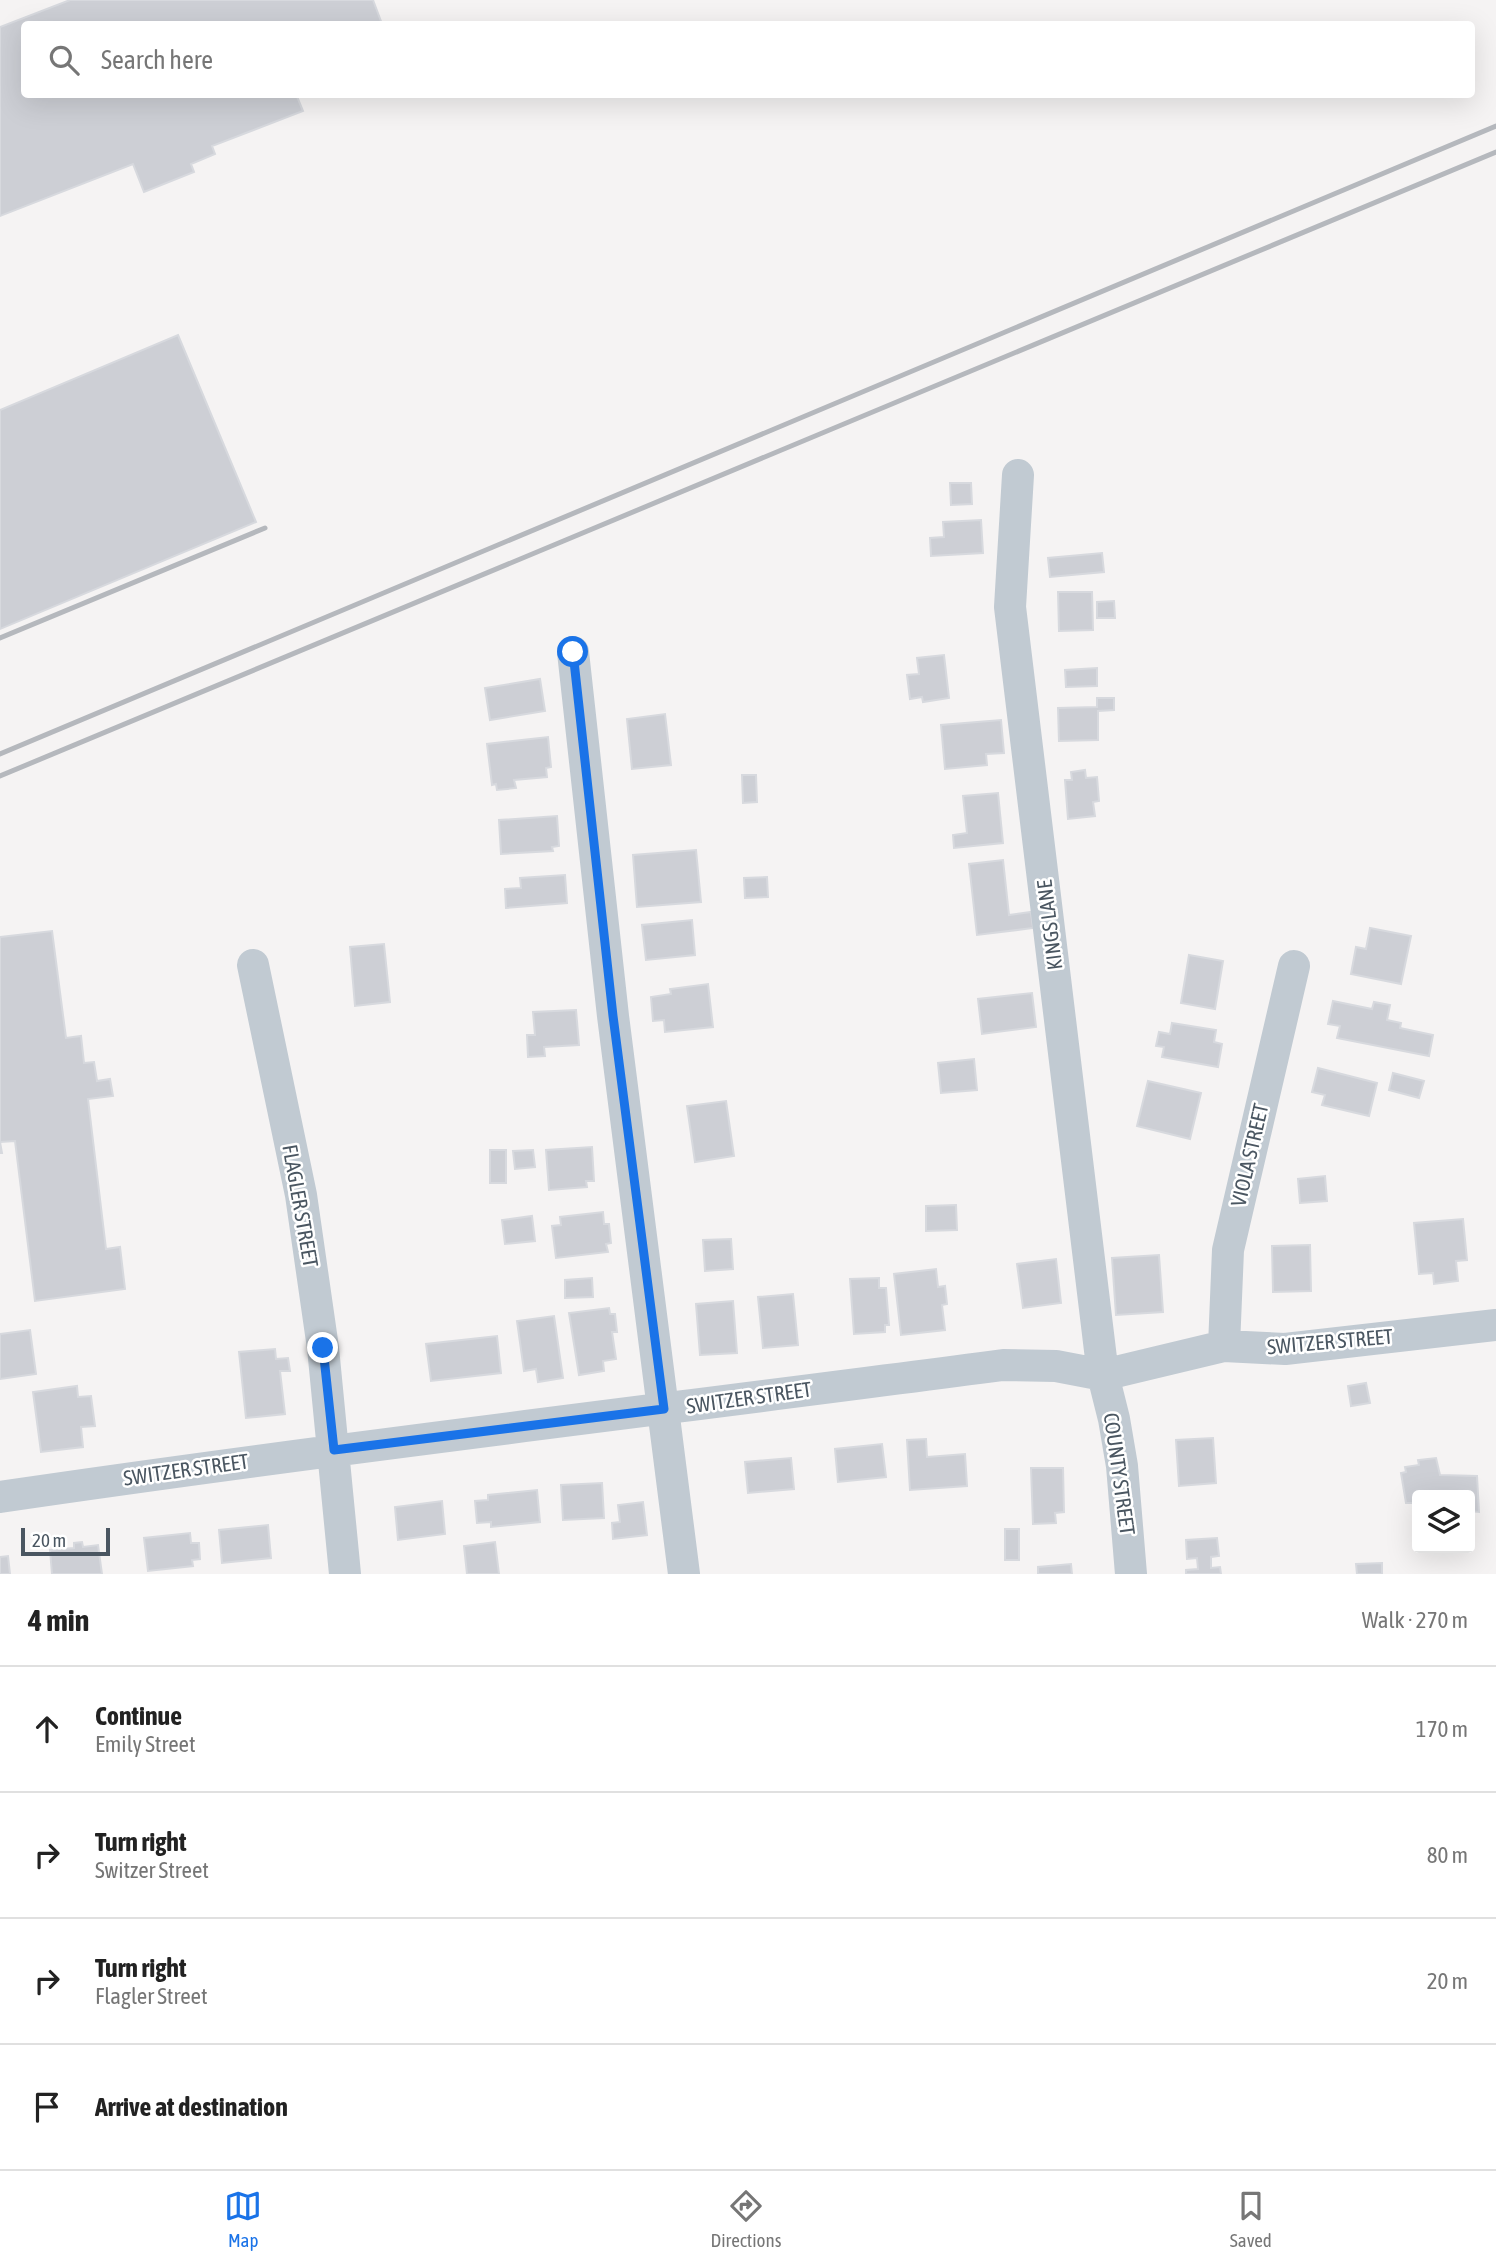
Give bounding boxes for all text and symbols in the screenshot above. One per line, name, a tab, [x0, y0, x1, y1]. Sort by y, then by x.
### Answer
search box	[21, 21, 1475, 98]
icon: search	[45, 41, 83, 79]
text: Search here	[101, 45, 213, 75]
route start	[557, 636, 588, 667]
street label: KINGS LANE	[1032, 879, 1066, 972]
street label: VIOLA STREET	[1226, 1101, 1273, 1209]
street label: FLAGLER STREET	[278, 1143, 324, 1269]
street label: SWITZER STREET	[1266, 1324, 1394, 1358]
route end	[307, 1332, 338, 1363]
street label: SWITZER STREET	[685, 1376, 813, 1418]
street label: COUNTY STREET	[1100, 1411, 1140, 1537]
street label: SWITZER STREET	[122, 1448, 250, 1490]
map controls	[1412, 1490, 1475, 1553]
button: layers	[1412, 1490, 1475, 1553]
scale bar	[21, 1525, 110, 1557]
text: 20 m	[32, 1529, 66, 1551]
text: 4 min	[28, 1603, 89, 1637]
text: Walk · 270 m	[1362, 1607, 1468, 1633]
text: Continue	[95, 1701, 182, 1731]
icon: ahead	[28, 1710, 66, 1748]
text: 170 m	[1416, 1716, 1468, 1742]
text: Emily Street	[95, 1731, 196, 1757]
text: Turn right	[95, 1827, 186, 1857]
icon: right	[28, 1836, 66, 1874]
text: 80 m	[1427, 1842, 1468, 1868]
text: Switzer Street	[95, 1857, 209, 1883]
text: Turn right	[95, 1953, 186, 1983]
icon: right	[28, 1962, 66, 2000]
text: 20 m	[1427, 1968, 1468, 1994]
text: Flagler Street	[95, 1983, 208, 2009]
icon: arrive	[28, 2088, 66, 2126]
text: Arrive at destination	[95, 2092, 288, 2122]
tab: Map	[224, 2187, 262, 2251]
tab: Directions	[711, 2187, 781, 2251]
tab: Saved	[1230, 2187, 1272, 2251]

